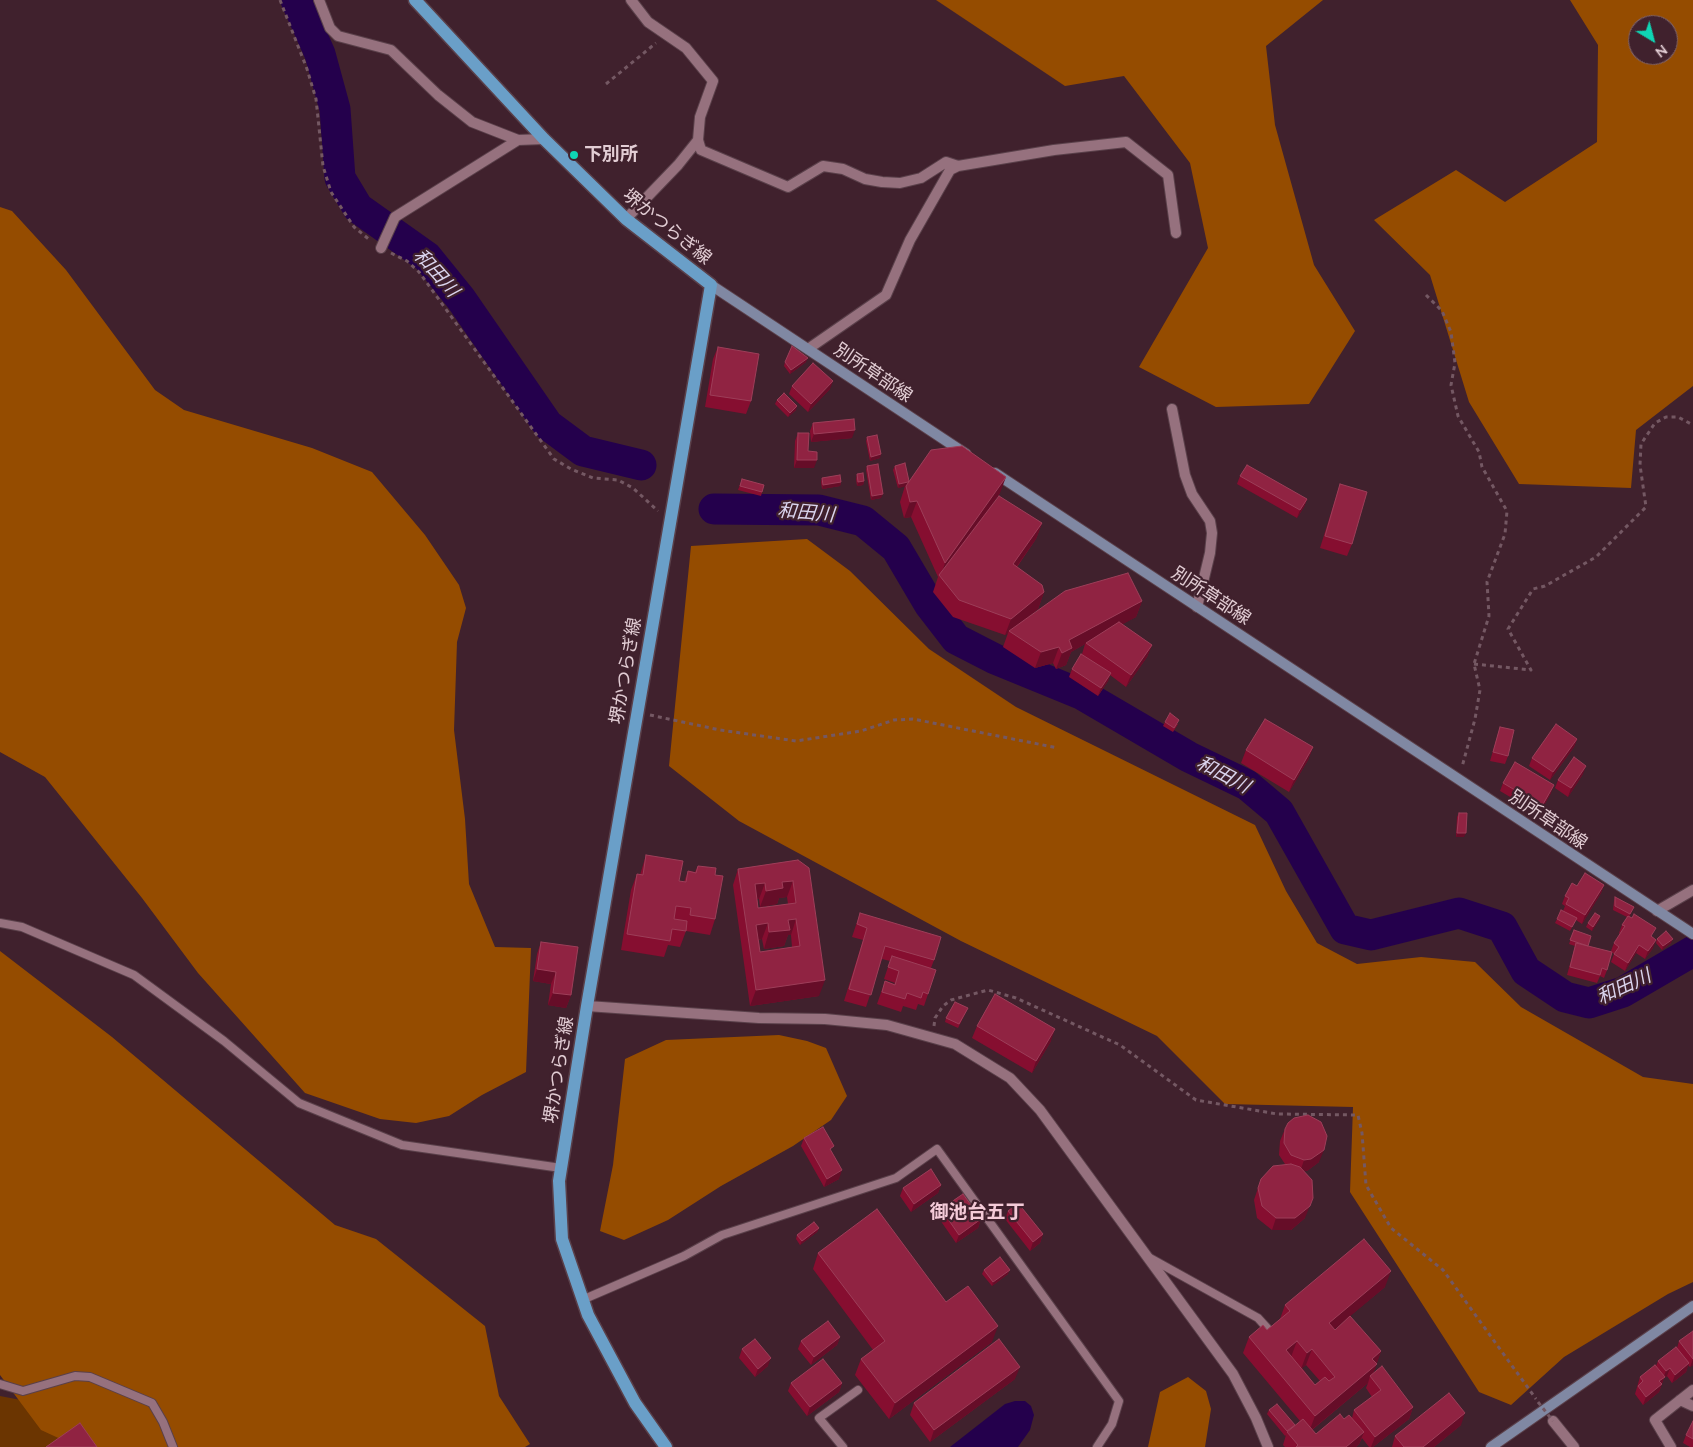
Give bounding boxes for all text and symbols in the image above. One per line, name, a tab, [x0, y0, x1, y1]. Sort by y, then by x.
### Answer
north arrow	[1628, 15, 1678, 65]
text: N	[1652, 41, 1671, 62]
place label: 下別所	[584, 144, 638, 166]
marker: 下別所	[568, 149, 580, 161]
street label: 堺かつらぎ線	[618, 185, 716, 269]
water label: 和田川	[408, 244, 464, 302]
street label: 別所草部線	[830, 339, 916, 407]
water label: 和田川	[777, 499, 835, 527]
street label: 別所草部線	[1167, 562, 1255, 630]
street label: 堺かつらぎ線	[606, 616, 646, 726]
water label: 和田川	[1192, 752, 1254, 798]
street label: 別所草部線	[1505, 786, 1591, 854]
water label: 和田川	[1593, 965, 1655, 1009]
street label: 堺かつらぎ線	[540, 1015, 578, 1125]
district label: 御池台五丁	[930, 1201, 1024, 1223]

